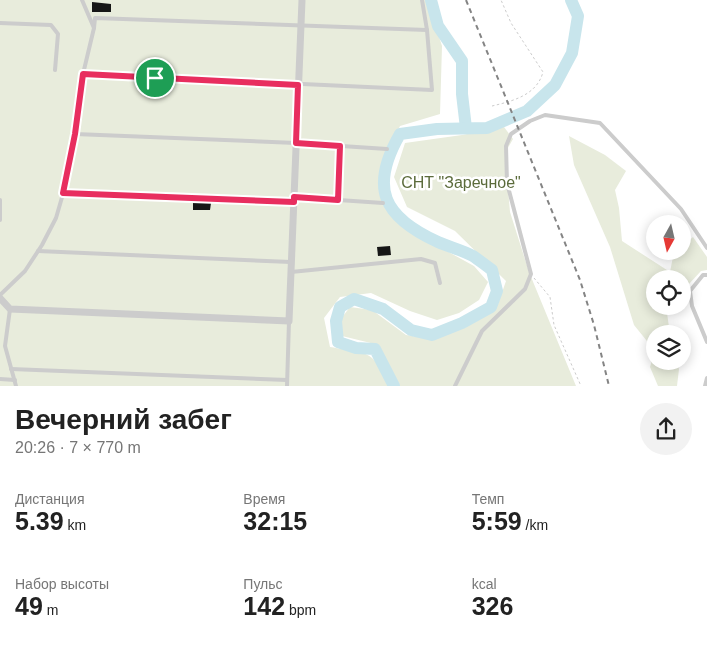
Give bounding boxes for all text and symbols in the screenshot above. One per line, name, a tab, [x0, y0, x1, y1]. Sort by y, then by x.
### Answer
pin	[134, 57, 176, 99]
icon: arrive	[141, 64, 169, 92]
park label: СНТ "Заречное"	[401, 174, 521, 191]
north arrow	[646, 215, 691, 260]
map controls	[646, 215, 691, 370]
button: locate	[646, 270, 691, 315]
button: layers	[646, 325, 691, 370]
button: share	[640, 403, 692, 455]
text: Вечерний забег	[15, 404, 232, 435]
text: 20:26 · 7 × 770 m	[15, 439, 141, 456]
text: Дистанция	[15, 491, 85, 507]
text: Время	[243, 491, 285, 507]
text: Темп	[472, 491, 504, 507]
text: 5.39	[15, 507, 64, 535]
text: 32:15	[243, 507, 307, 535]
text: 5:59	[472, 507, 522, 535]
text: km	[64, 517, 86, 533]
text: /km	[522, 517, 548, 533]
text: Набор высоты	[15, 576, 109, 592]
text: Пульс	[243, 576, 283, 592]
text: kcal	[472, 576, 497, 592]
text: 49	[15, 592, 43, 620]
text: 142	[243, 592, 285, 620]
text: 326	[472, 592, 513, 620]
text: m	[43, 602, 58, 618]
text: bpm	[285, 602, 316, 618]

